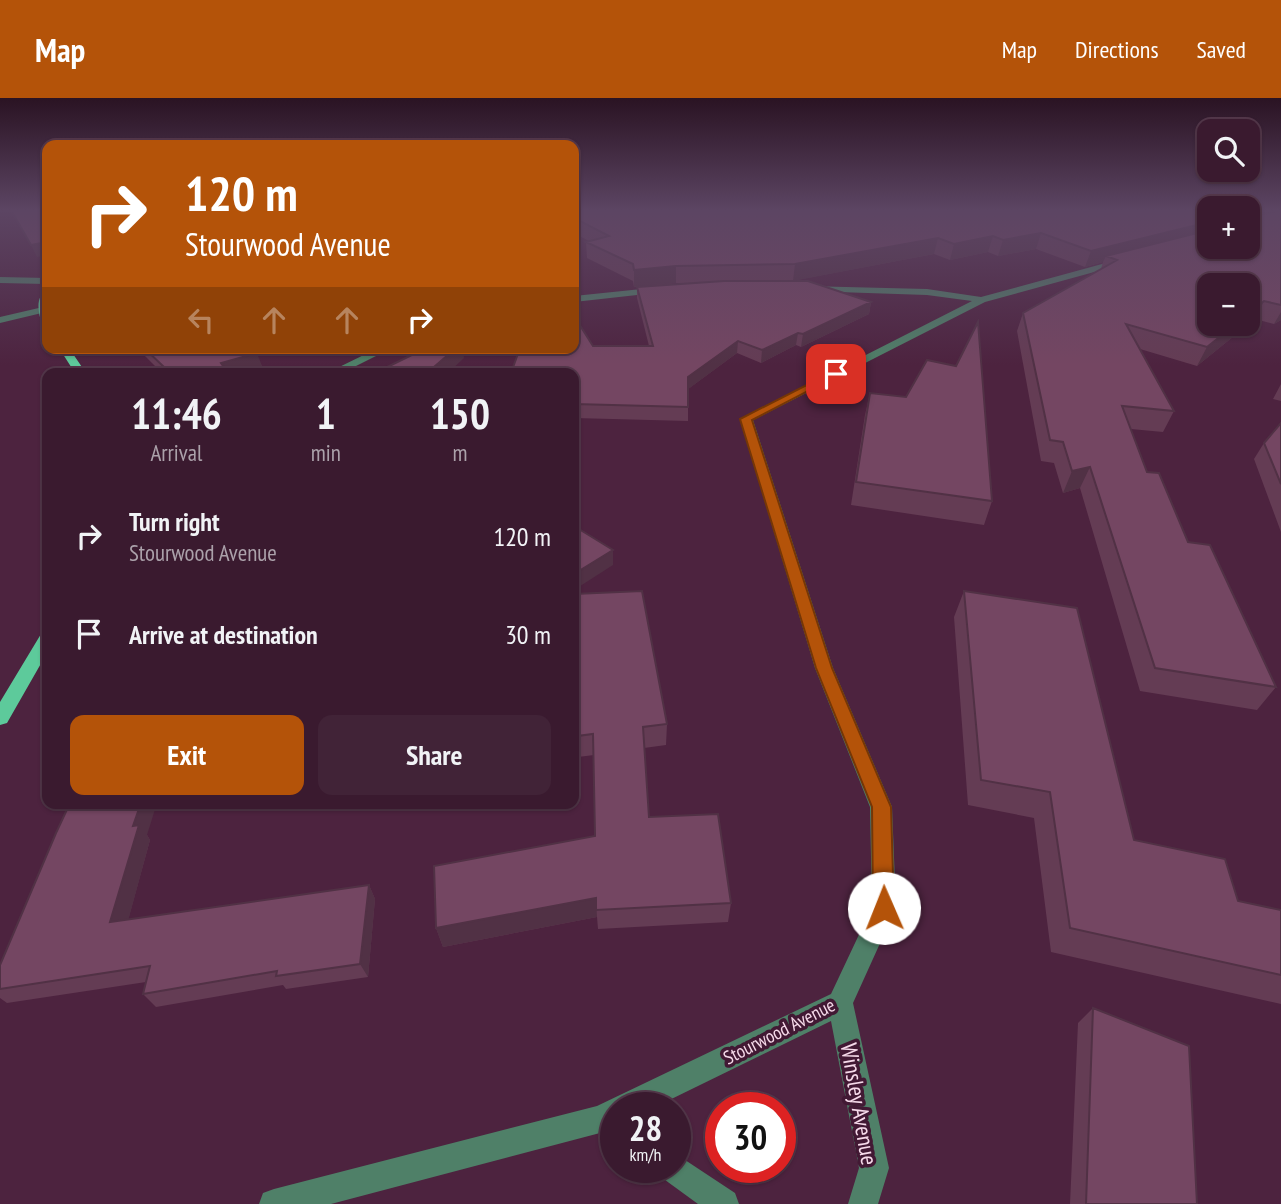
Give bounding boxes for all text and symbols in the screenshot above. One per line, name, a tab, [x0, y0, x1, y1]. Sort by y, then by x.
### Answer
text: Map	[35, 28, 85, 71]
text: Map	[1002, 34, 1037, 65]
text: Directions	[1075, 34, 1159, 65]
text: Saved	[1197, 34, 1246, 65]
map controls	[1197, 119, 1260, 336]
button: search	[1197, 119, 1260, 182]
text: 120 m	[185, 161, 298, 225]
icon: right	[70, 168, 161, 259]
button: +	[1197, 196, 1260, 259]
text: Stourwood Avenue	[185, 223, 391, 265]
button: −	[1197, 273, 1260, 336]
icon: left	[182, 301, 220, 339]
icon: ahead	[255, 301, 293, 339]
icon: ahead	[328, 301, 366, 339]
icon: right	[401, 301, 439, 339]
pin	[806, 344, 866, 404]
icon: arrive	[817, 355, 855, 393]
text: 11:46	[131, 386, 222, 441]
text: 1	[316, 386, 336, 441]
text: 150	[430, 386, 490, 441]
text: Arrival	[150, 438, 202, 467]
text: min	[311, 438, 341, 467]
text: m	[452, 438, 467, 467]
text: Turn right	[129, 505, 220, 538]
icon: right	[70, 517, 108, 555]
text: 120 m	[493, 520, 551, 553]
text: Stourwood Avenue	[129, 538, 277, 567]
icon: arrive	[70, 615, 108, 653]
text: Arrive at destination	[129, 618, 318, 651]
text: 30 m	[505, 618, 551, 651]
button: Exit	[70, 715, 304, 795]
button: Share	[318, 715, 551, 795]
position arrow	[847, 871, 921, 945]
street label: Stourwood Avenue	[719, 993, 839, 1069]
street label: Winsley Avenue	[835, 1041, 884, 1167]
speed limit sign: 30	[705, 1092, 796, 1183]
text: 28	[629, 1105, 662, 1151]
text: km/h	[630, 1143, 661, 1166]

